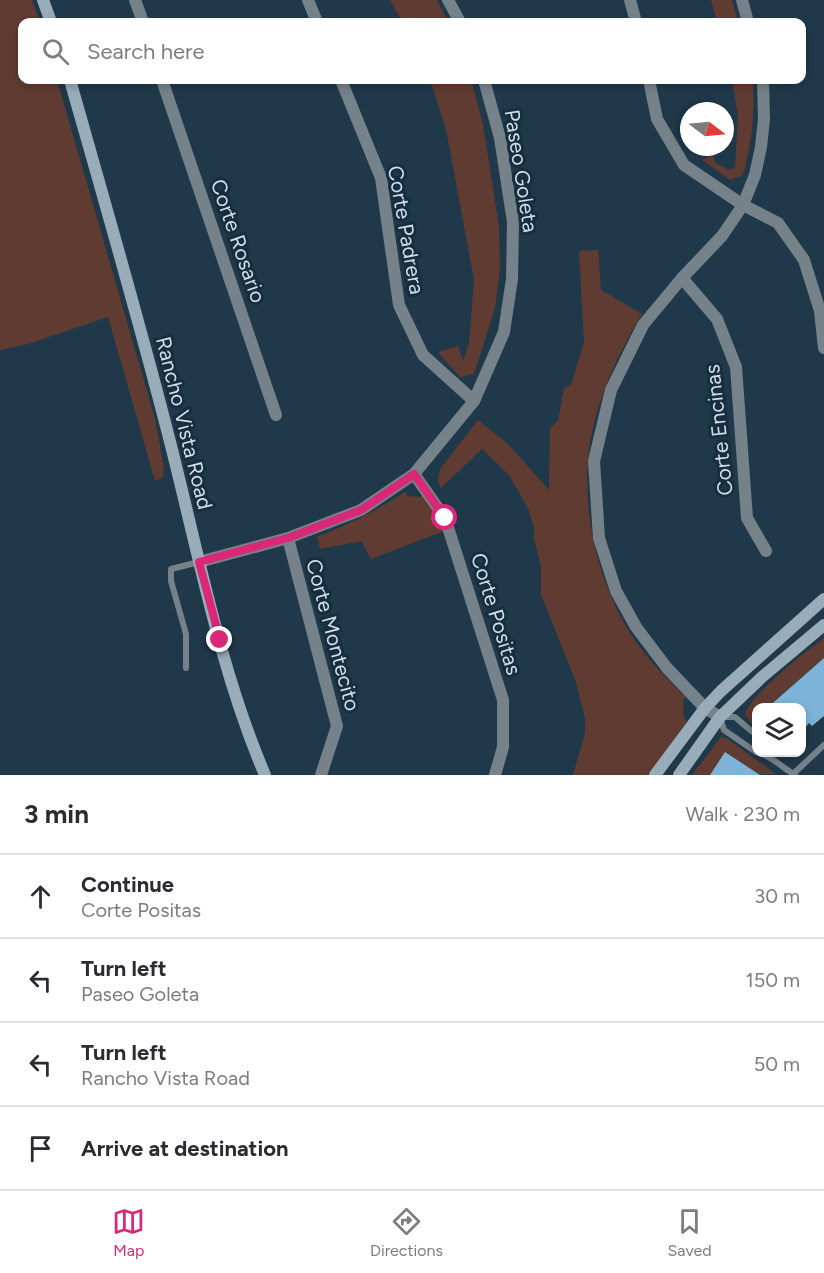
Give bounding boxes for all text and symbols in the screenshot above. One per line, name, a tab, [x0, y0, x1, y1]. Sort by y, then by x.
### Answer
search box	[18, 18, 806, 84]
icon: search	[39, 35, 72, 68]
text: Search here	[87, 38, 205, 65]
north arrow	[680, 102, 734, 156]
street label: Paseo Goleta	[499, 108, 544, 234]
street label: Corte Padrera	[383, 164, 430, 296]
street label: Corte Rosario	[206, 176, 271, 306]
street label: Rancho Vista Road	[151, 334, 218, 512]
street label: Corte Encinas	[699, 363, 738, 497]
route start	[431, 504, 457, 530]
street label: Corte Positas	[466, 550, 527, 678]
street label: Corte Montecito	[301, 556, 366, 714]
route end	[206, 626, 232, 652]
map controls	[752, 703, 806, 757]
button: layers	[752, 703, 806, 757]
text: 3 min	[24, 798, 89, 830]
text: Walk · 230 m	[686, 802, 800, 826]
text: Continue	[81, 871, 174, 898]
icon: ahead	[24, 880, 57, 913]
text: 30 m	[754, 884, 800, 908]
text: Corte Positas	[81, 898, 201, 922]
text: Turn left	[81, 955, 167, 982]
icon: left	[24, 964, 57, 997]
text: 150 m	[745, 968, 800, 992]
text: Paseo Goleta	[81, 982, 199, 1006]
text: Turn left	[81, 1039, 167, 1066]
icon: left	[24, 1048, 57, 1081]
text: 50 m	[754, 1052, 800, 1076]
text: Rancho Vista Road	[81, 1066, 250, 1090]
icon: arrive	[24, 1132, 57, 1165]
text: Arrive at destination	[81, 1135, 289, 1162]
tab: Map	[112, 1205, 145, 1260]
tab: Directions	[370, 1205, 443, 1260]
tab: Saved	[668, 1205, 712, 1260]

